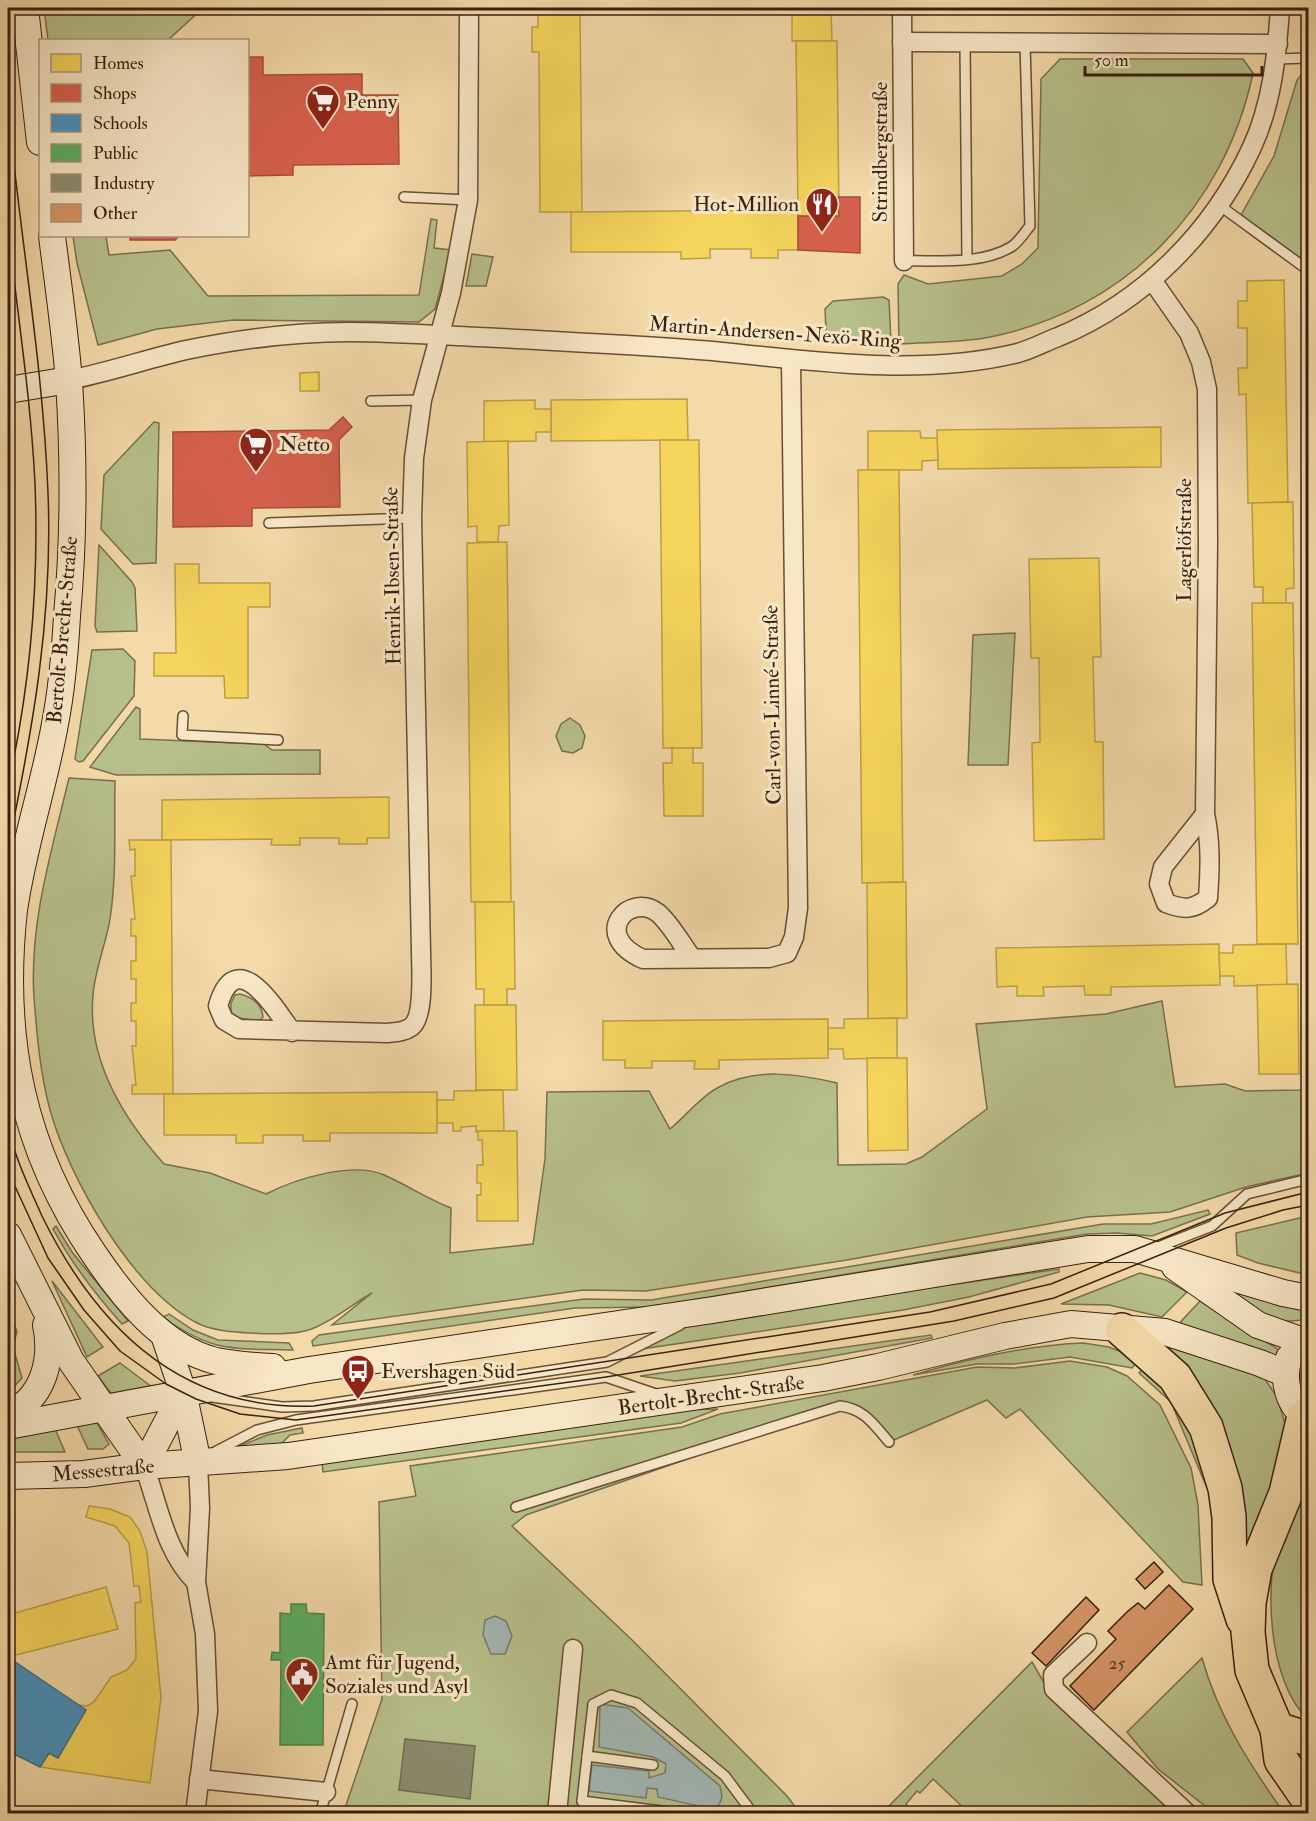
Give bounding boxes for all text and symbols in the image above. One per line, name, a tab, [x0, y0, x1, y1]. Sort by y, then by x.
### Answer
legend	[39, 39, 249, 237]
scale bar	[1085, 39, 1262, 77]
text: 50 m	[1094, 49, 1129, 72]
text: Homes	[93, 52, 144, 75]
street label: Strindbergstraße	[867, 81, 894, 222]
text: Shops	[93, 82, 136, 105]
supermarket icon: Penny	[305, 83, 341, 130]
place label: Penny	[346, 88, 398, 115]
text: Schools	[93, 112, 148, 135]
text: Public	[93, 142, 138, 165]
text: Industry	[93, 172, 155, 195]
restaurant icon: Hot-Million	[804, 186, 840, 233]
place label: Hot-Million	[693, 191, 799, 218]
text: Other	[93, 202, 137, 225]
street label: Martin-Andersen-Nexö-Ring	[648, 310, 903, 355]
supermarket icon: Netto	[238, 426, 274, 473]
place label: Netto	[279, 431, 330, 458]
street label: Lagerlöfstraße	[1171, 478, 1198, 602]
street label: Henrik-Ibsen-Straße	[377, 486, 408, 665]
street label: Bertolt-Brecht-Straße	[41, 535, 84, 725]
street label: Carl-von-Linné-Straße	[757, 605, 788, 805]
bus stop icon: Evershagen Süd	[340, 1353, 376, 1400]
place label: Evershagen Süd	[381, 1358, 516, 1385]
street label: Bertolt-Brecht-Straße	[616, 1369, 806, 1422]
street label: Messestraße	[51, 1453, 155, 1488]
place label: Amt für Jugend, Soziales und Asyl	[324, 1649, 469, 1700]
house number: 25	[1109, 1652, 1126, 1675]
public building icon: Amt für Jugend, Soziales und Asyl	[284, 1656, 320, 1703]

